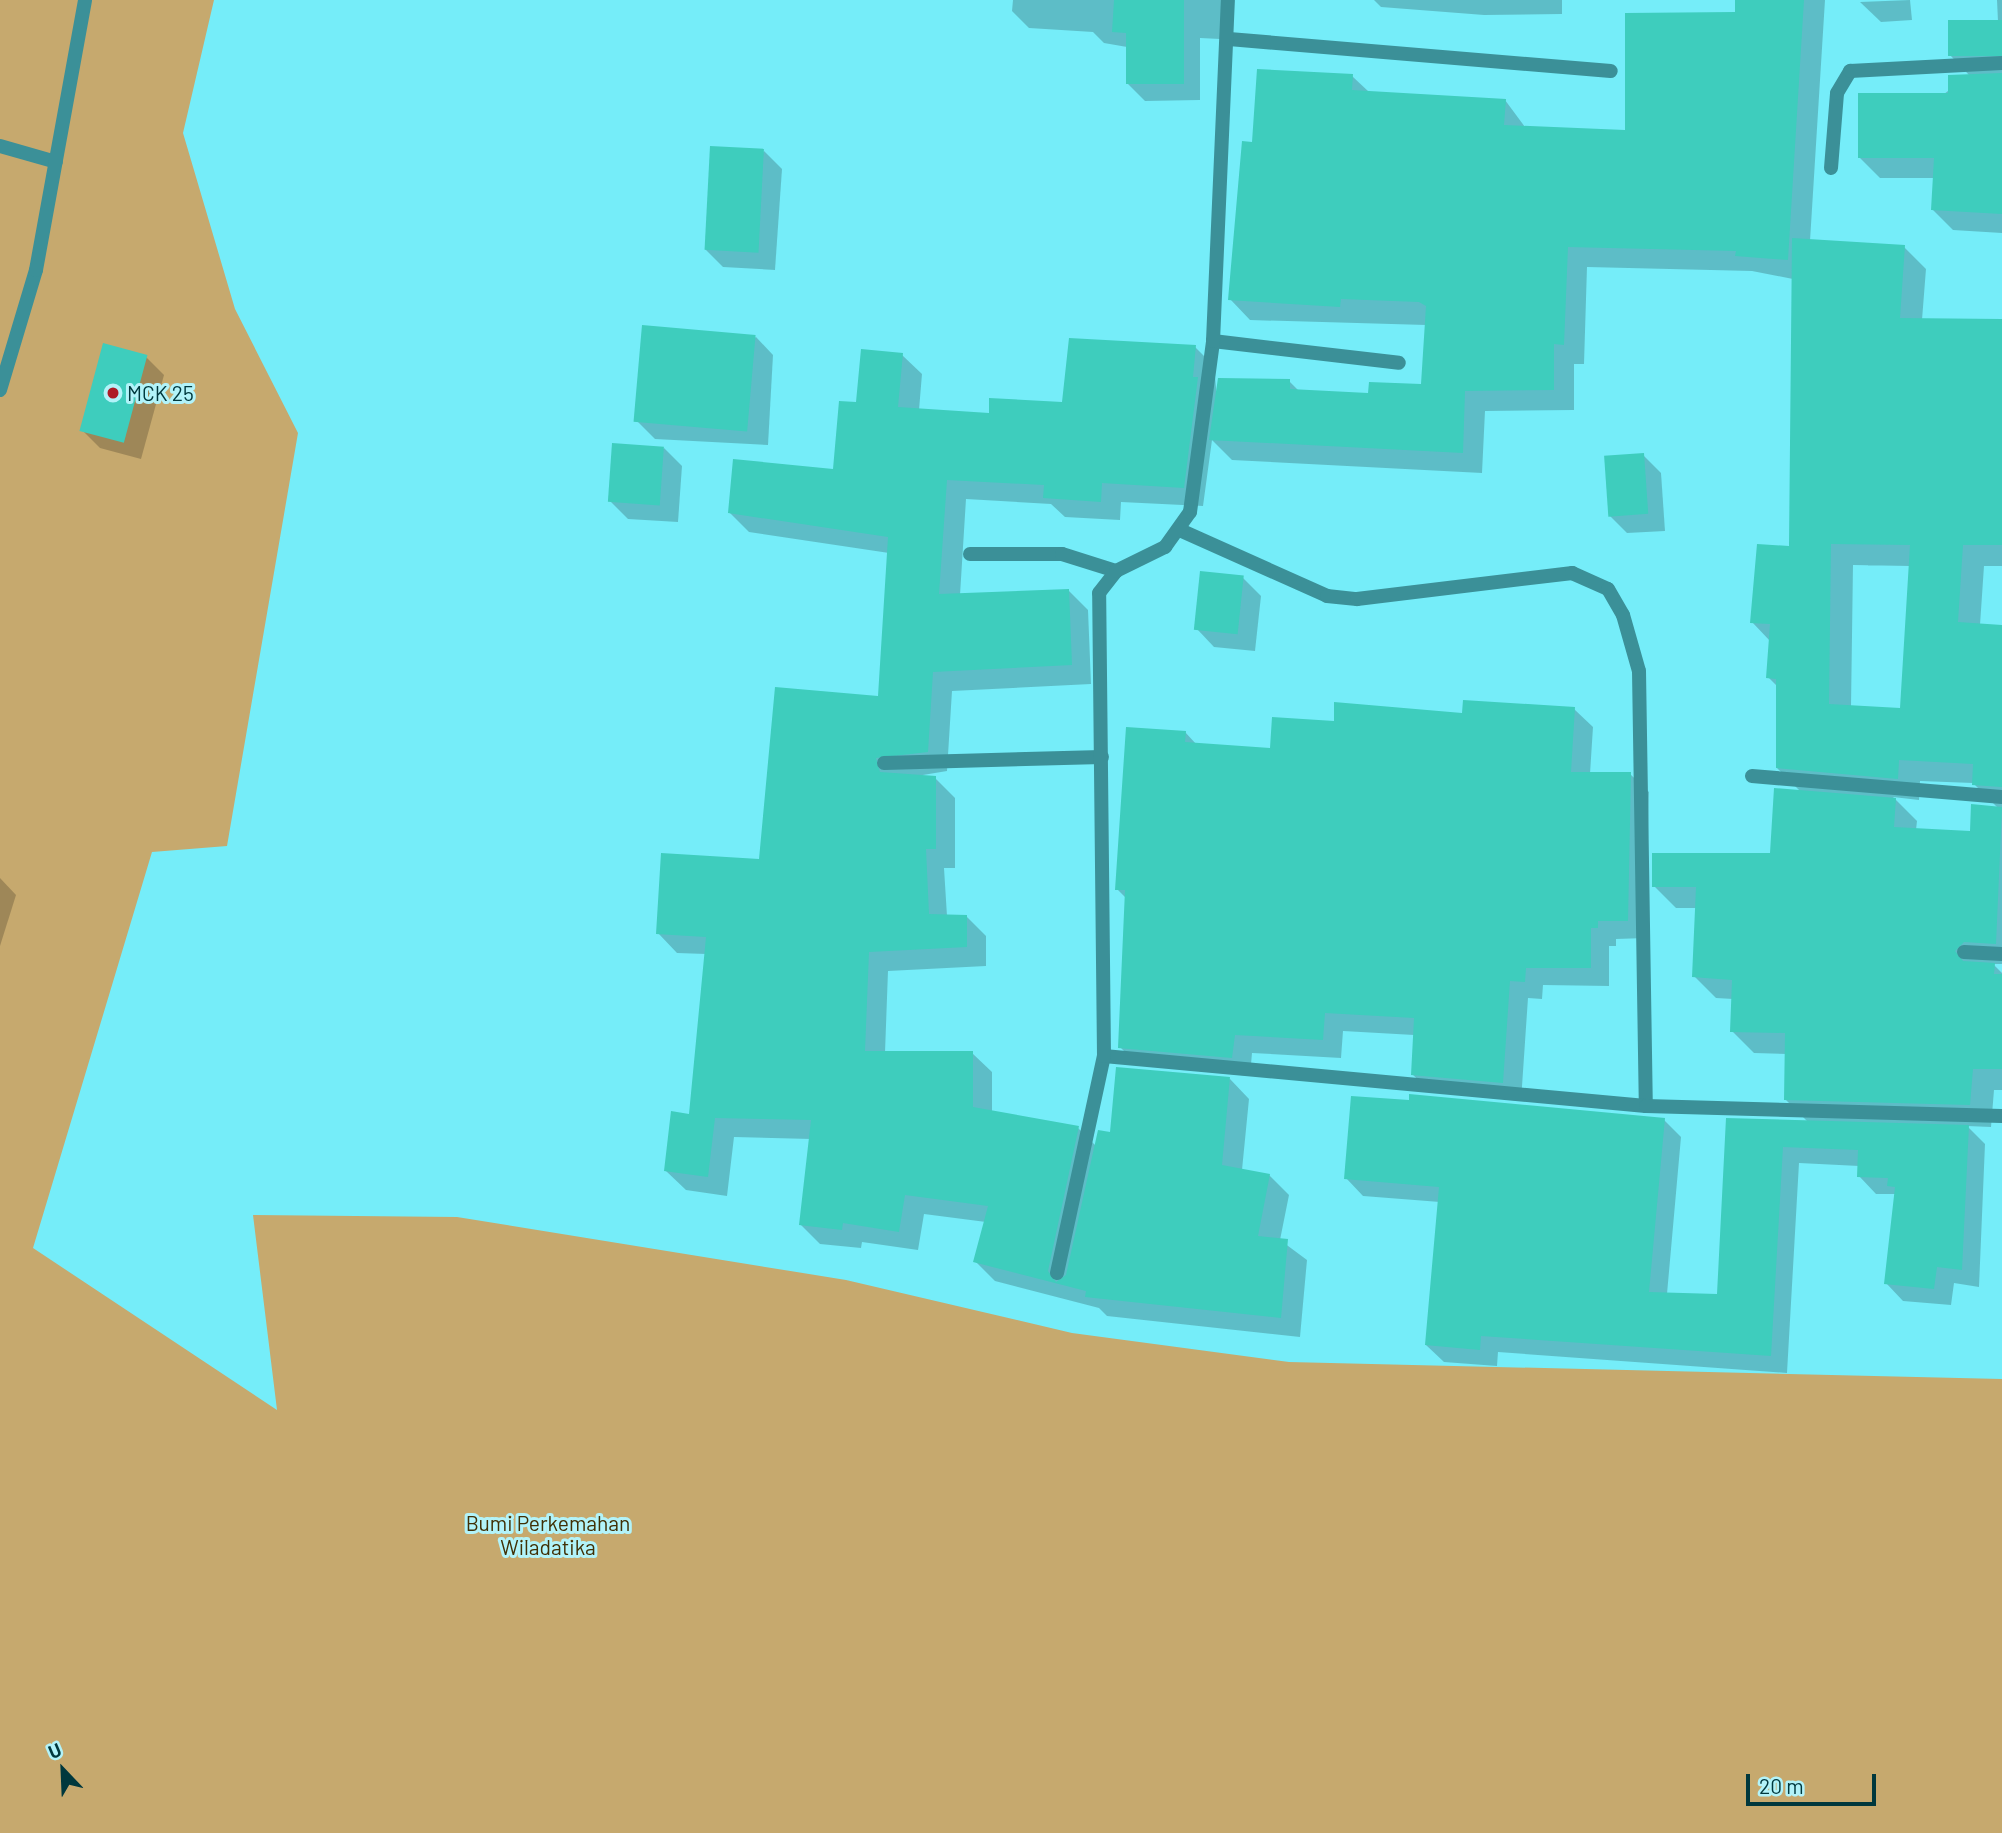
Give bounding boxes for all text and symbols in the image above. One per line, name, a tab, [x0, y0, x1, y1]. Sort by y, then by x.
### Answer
place label: MCK 25	[127, 380, 194, 406]
marker: MCK 25	[105, 385, 121, 401]
park label: Bumi Perkemahan Wiladatika	[466, 1510, 630, 1560]
north arrow	[28, 1735, 98, 1805]
text: U	[45, 1737, 65, 1763]
scale bar	[1750, 1759, 1880, 1803]
text: 20 m	[1759, 1773, 1804, 1798]

